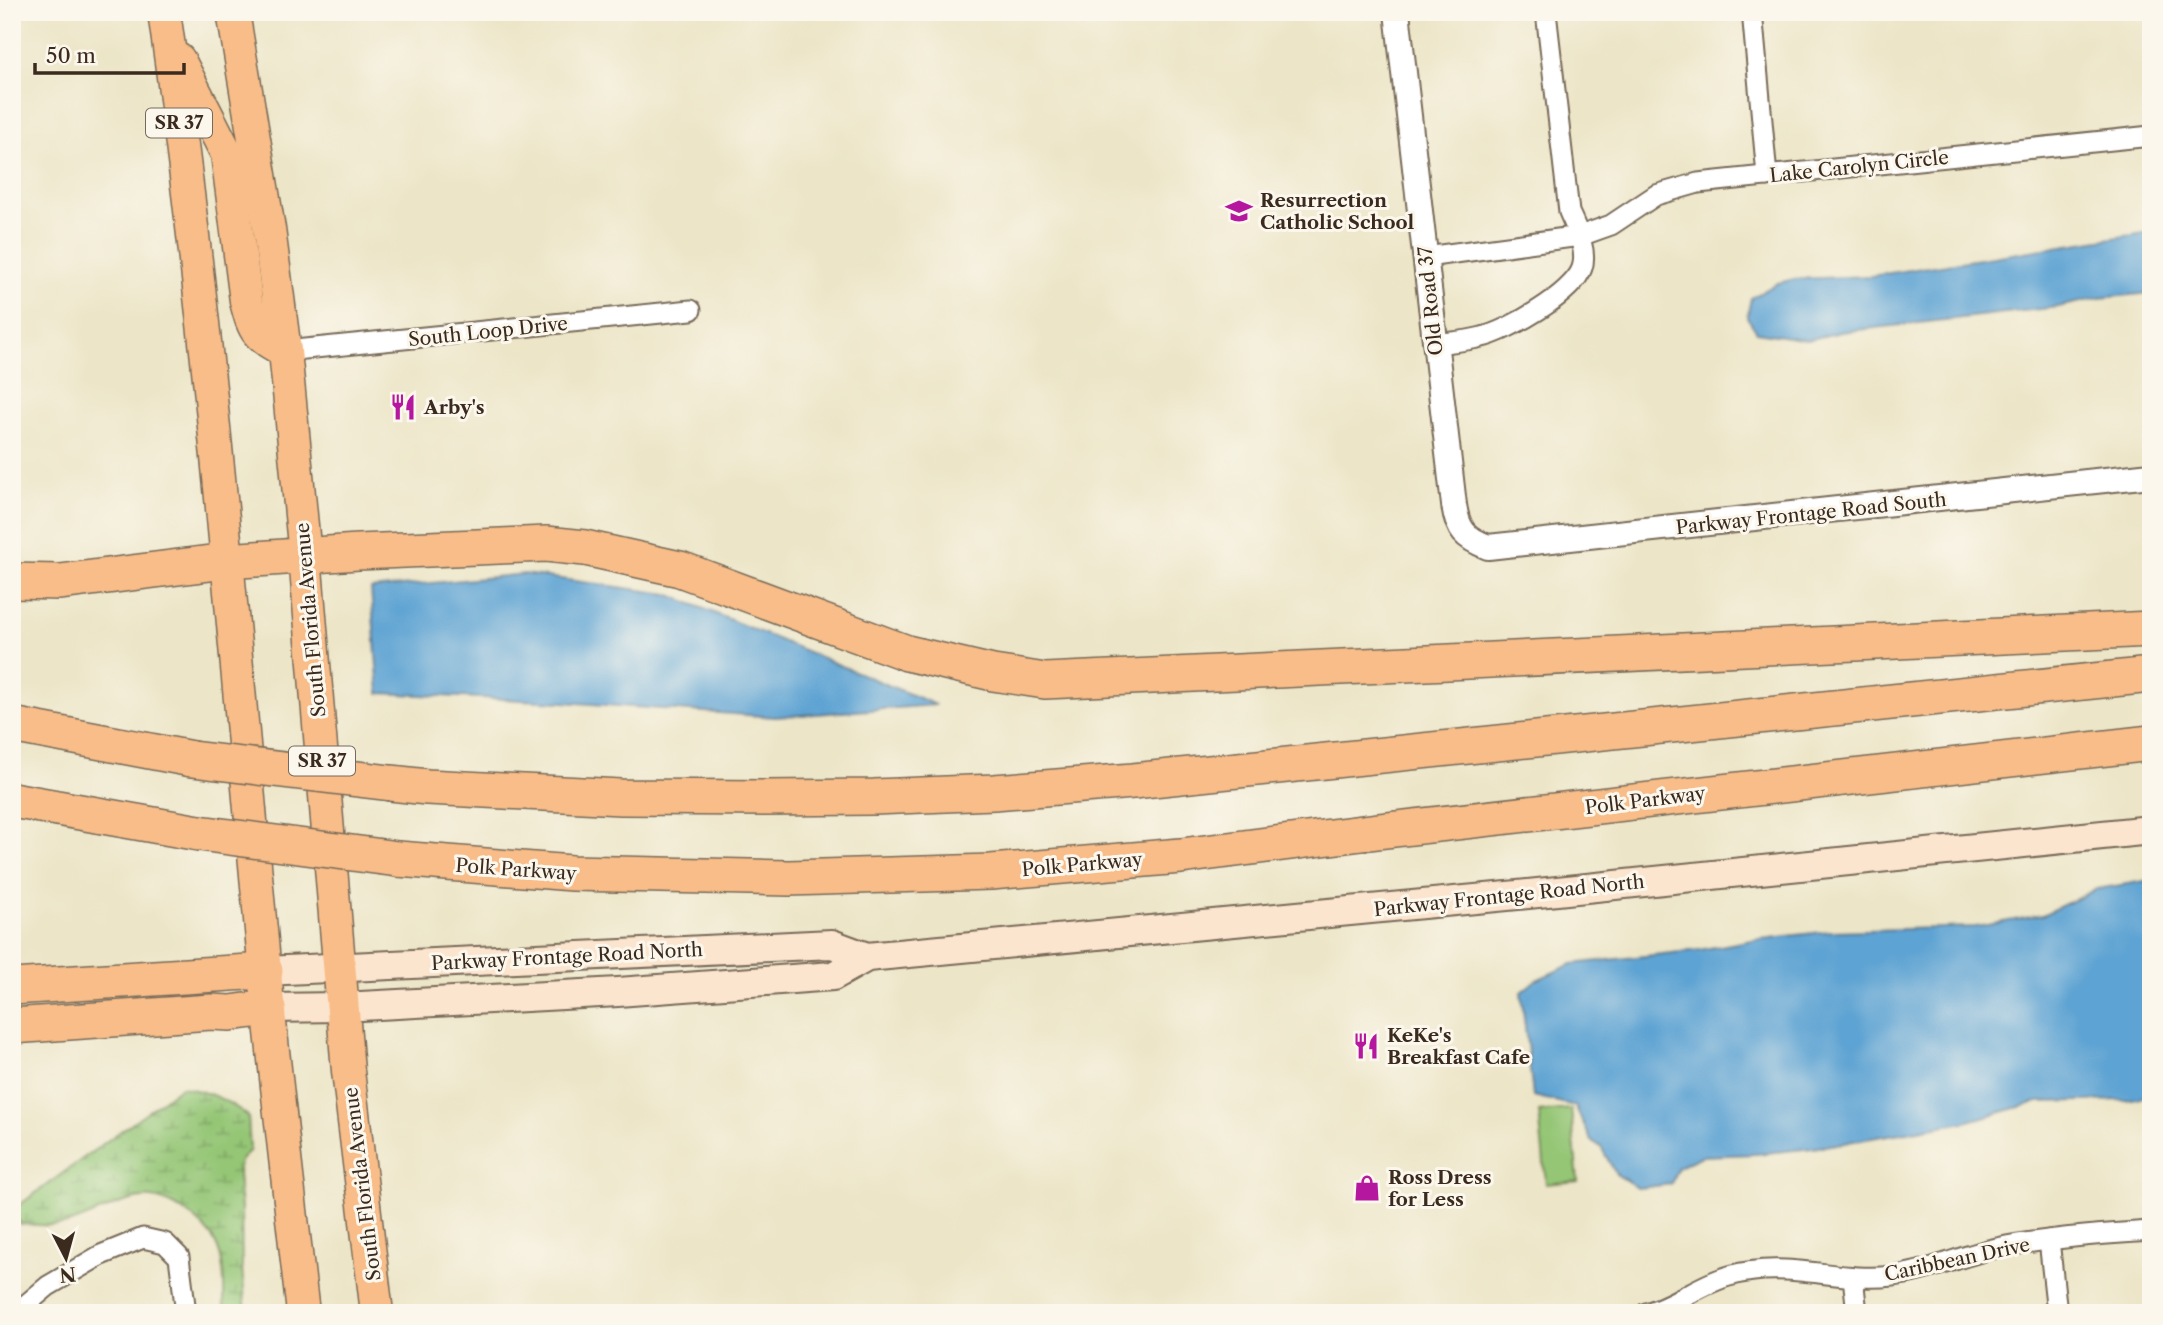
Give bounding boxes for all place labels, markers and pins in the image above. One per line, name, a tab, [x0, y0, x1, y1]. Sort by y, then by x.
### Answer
place label: Resurrection Catholic School	[1260, 189, 1415, 234]
school or university icon: Resurrection Catholic School	[1224, 196, 1254, 226]
restaurant icon: Arby's	[388, 392, 418, 422]
place label: Arby's	[423, 396, 485, 419]
place label: KeKe's Breakfast Cafe	[1387, 1024, 1530, 1069]
restaurant icon: KeKe's Breakfast Cafe	[1351, 1031, 1381, 1061]
place label: Ross Dress for Less	[1388, 1166, 1492, 1211]
shop icon: Ross Dress for Less	[1352, 1173, 1382, 1203]

